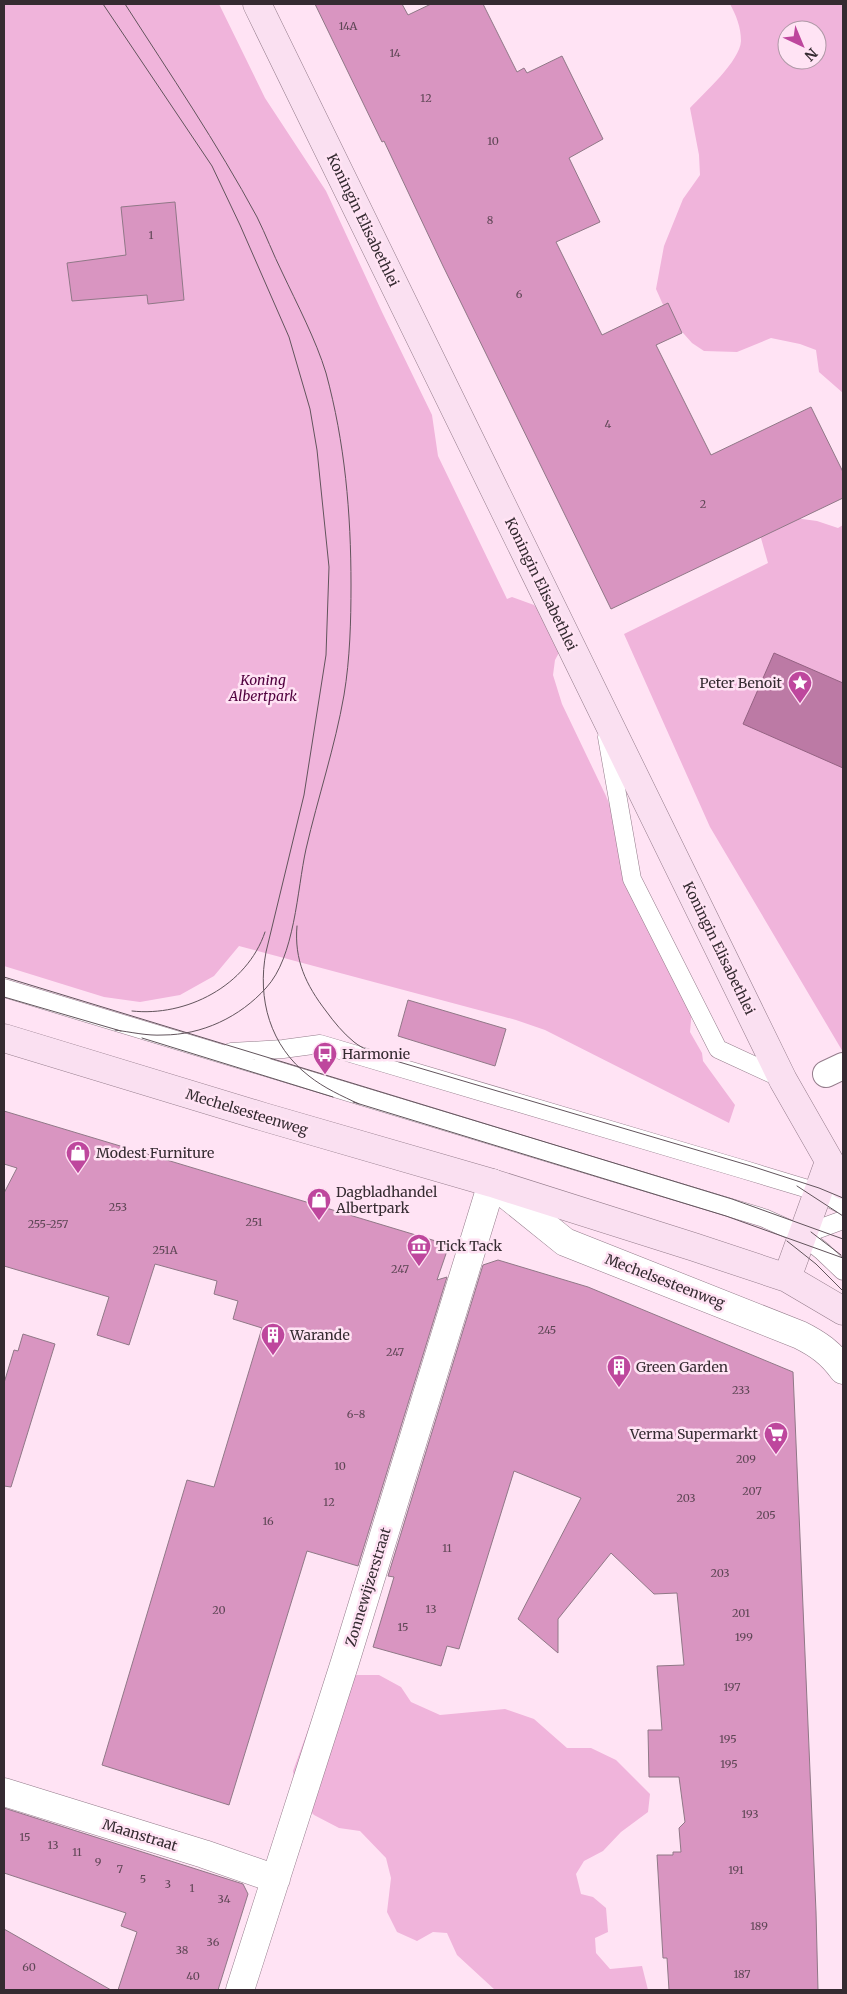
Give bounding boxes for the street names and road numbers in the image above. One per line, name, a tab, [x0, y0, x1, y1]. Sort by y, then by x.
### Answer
street label: Koningin Elisabethlei	[323, 150, 403, 290]
street label: Koningin Elisabethlei	[501, 514, 581, 654]
street label: Koningin Elisabethlei	[679, 878, 759, 1018]
street label: Mechelsesteenweg	[184, 1085, 311, 1139]
street label: Mechelsesteenweg	[603, 1250, 728, 1312]
street label: Zonnewijzerstraat	[341, 1525, 395, 1649]
street label: Maanstraat	[100, 1815, 180, 1855]

